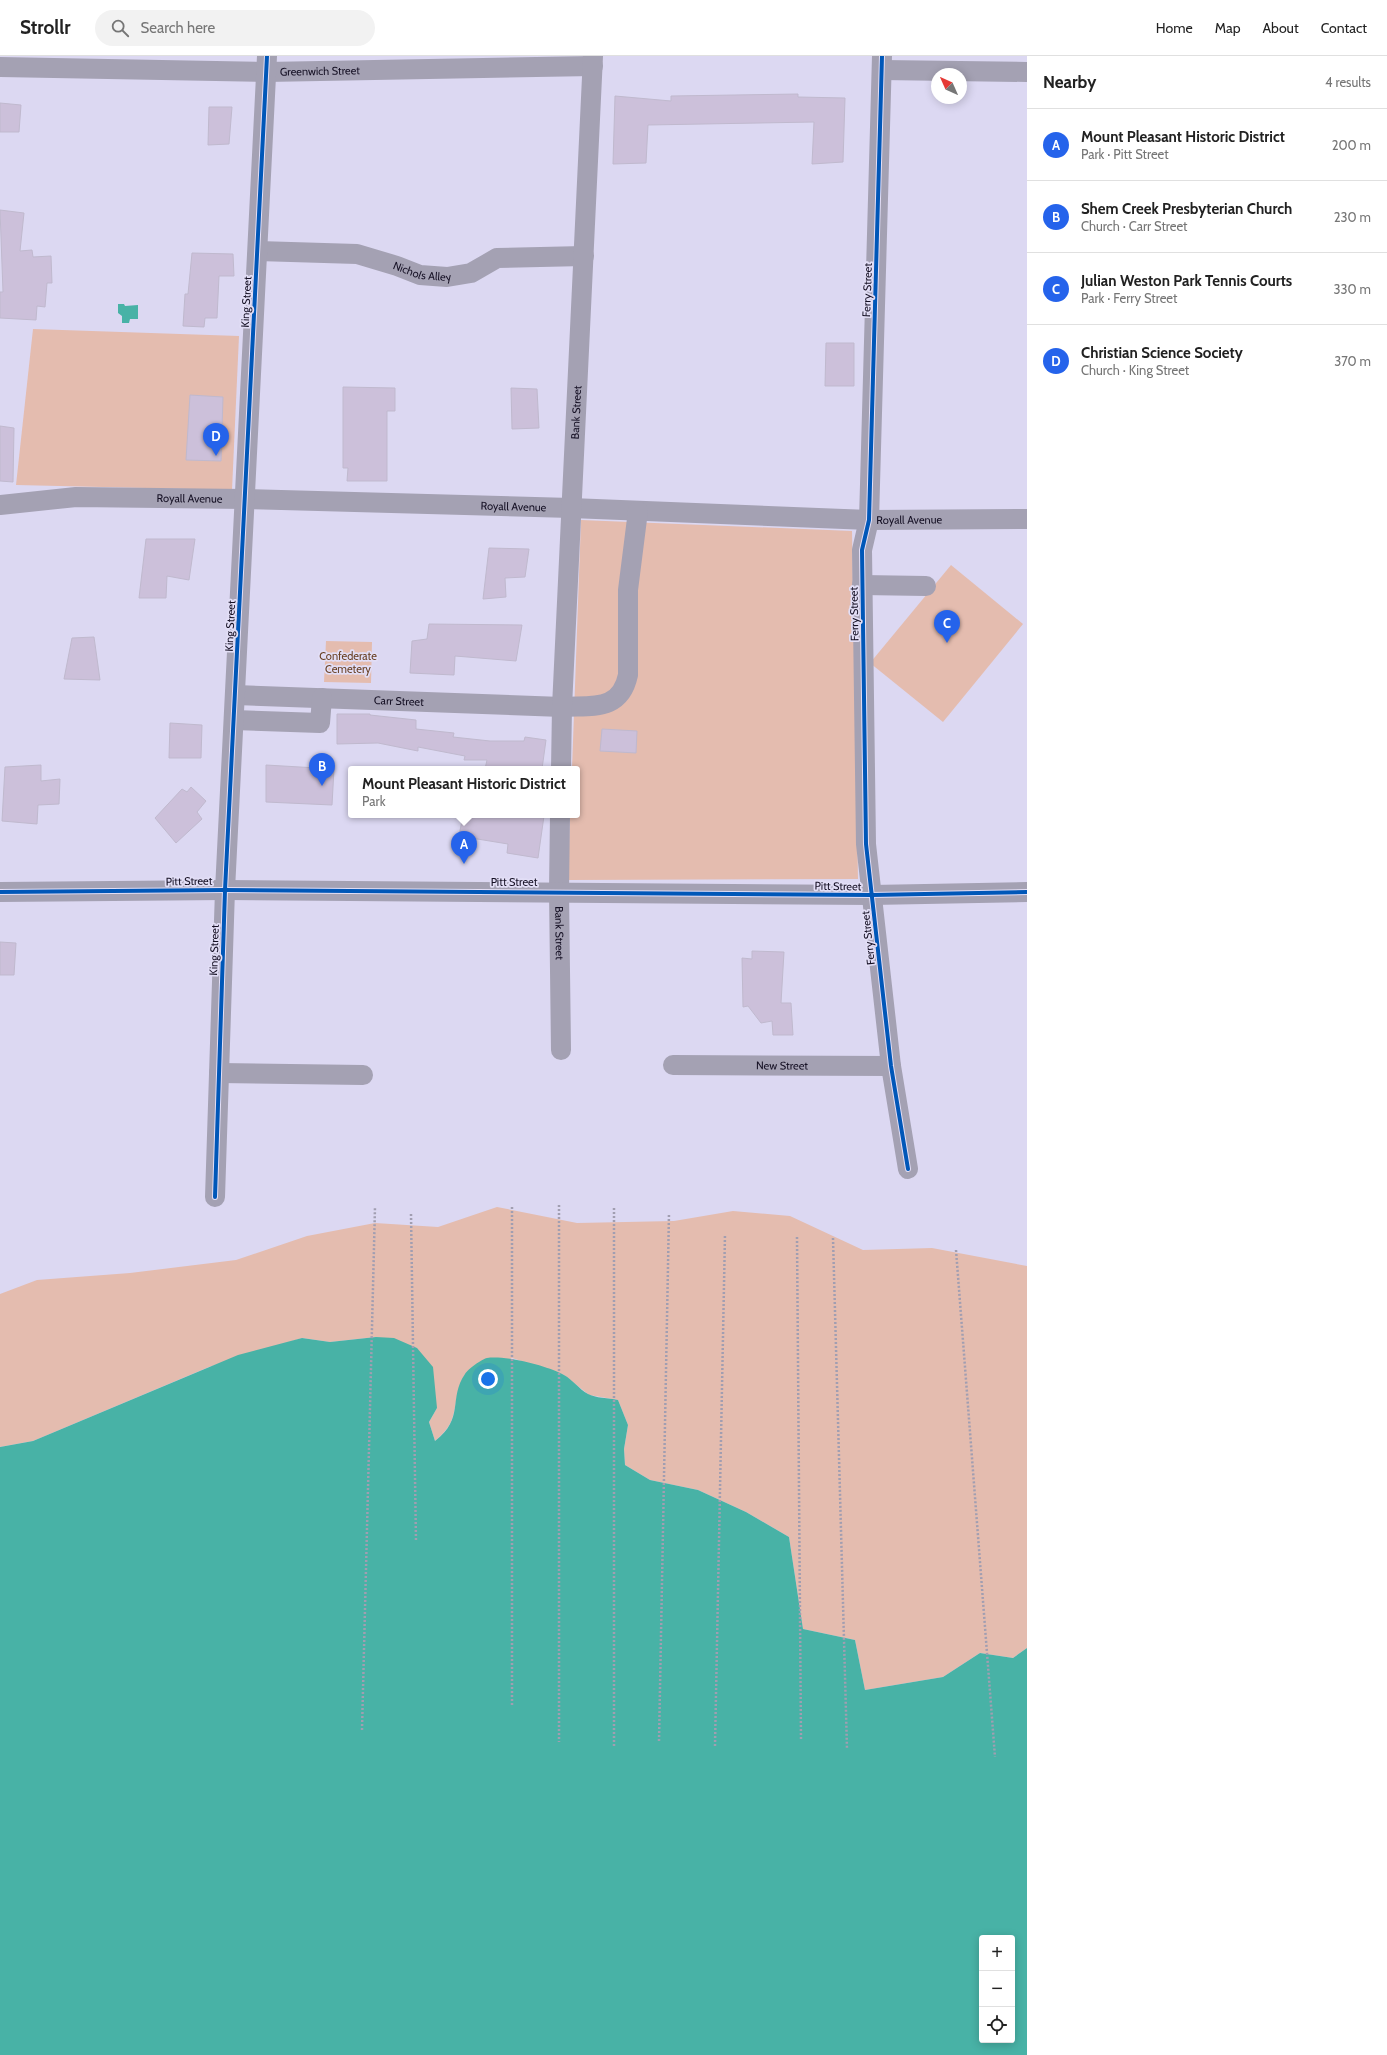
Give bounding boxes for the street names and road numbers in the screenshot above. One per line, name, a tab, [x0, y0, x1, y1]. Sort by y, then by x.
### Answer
street label: Greenwich Street	[280, 63, 360, 79]
street label: Nichols Alley	[391, 258, 453, 284]
street label: Ferry Street	[859, 262, 875, 317]
street label: King Street	[238, 276, 254, 328]
street label: Bank Street	[568, 385, 584, 440]
street label: Royall Avenue	[157, 491, 223, 506]
street label: Royall Avenue	[480, 499, 547, 514]
street label: Royall Avenue	[876, 513, 943, 527]
street label: Ferry Street	[847, 587, 861, 641]
street label: King Street	[222, 600, 238, 652]
street label: Carr Street	[374, 693, 424, 709]
street label: Pitt Street	[166, 874, 213, 888]
street label: Pitt Street	[491, 875, 538, 889]
street label: Pitt Street	[815, 879, 862, 893]
street label: Bank Street	[552, 906, 567, 960]
street label: Ferry Street	[858, 910, 878, 966]
street label: King Street	[206, 924, 222, 976]
street label: New Street	[756, 1058, 808, 1073]

